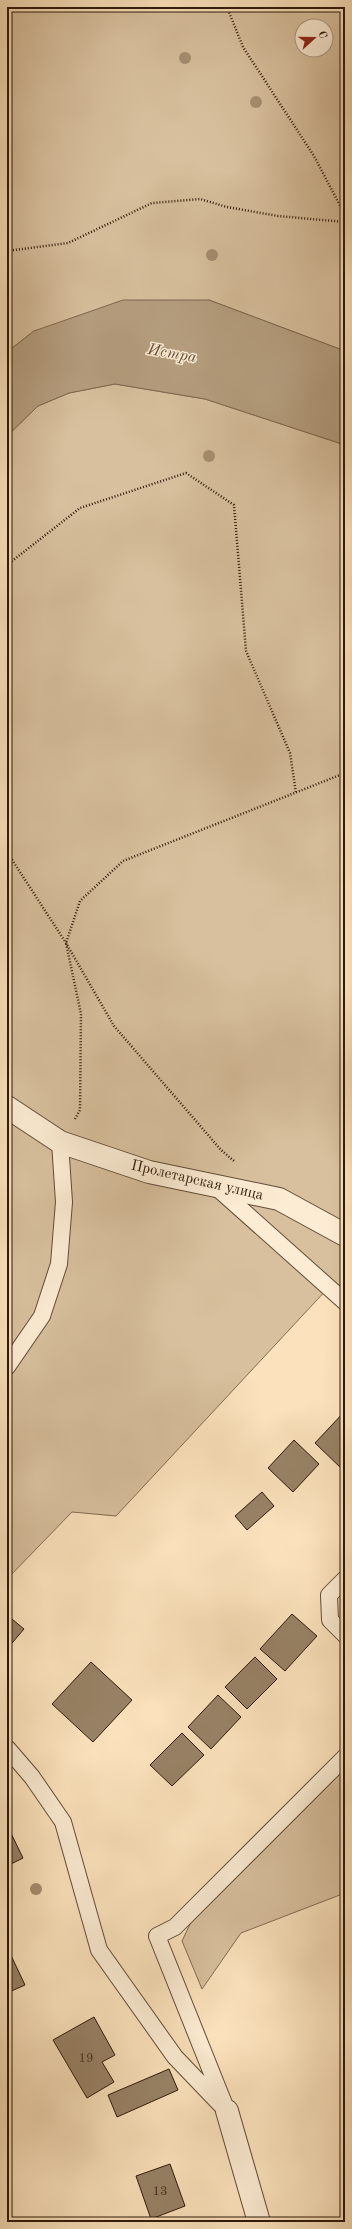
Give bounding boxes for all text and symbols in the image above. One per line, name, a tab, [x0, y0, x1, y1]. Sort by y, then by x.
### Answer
north arrow	[294, 18, 334, 58]
text: С	[315, 30, 328, 40]
water label: Истра	[145, 342, 198, 366]
street label: Пролетарская улица	[129, 1158, 265, 1204]
house number: 19	[78, 2052, 94, 2065]
house number: 13	[152, 2185, 168, 2198]

